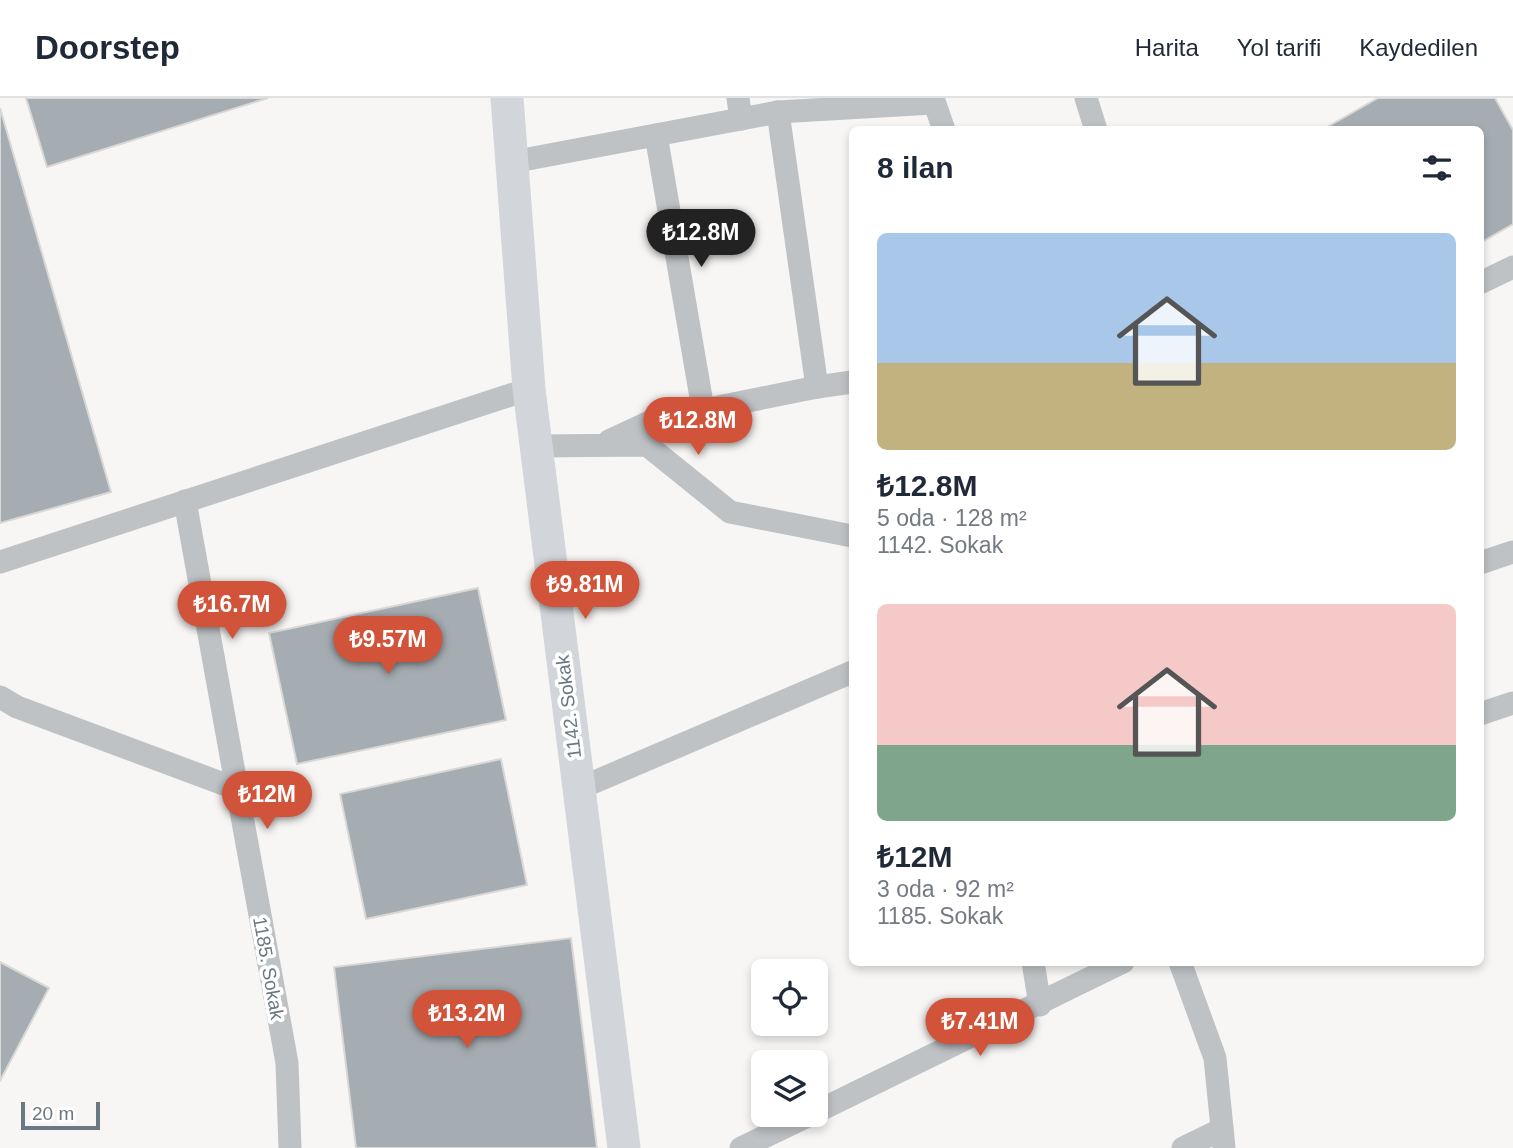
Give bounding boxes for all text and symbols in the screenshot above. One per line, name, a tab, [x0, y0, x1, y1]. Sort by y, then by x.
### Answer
text: Doorstep	[35, 29, 180, 66]
text: Harita	[1135, 34, 1199, 61]
text: Yol tarifi	[1237, 34, 1321, 61]
text: Kaydedilen	[1359, 34, 1478, 61]
icon: filters	[1418, 149, 1456, 187]
text: 8 ilan	[877, 151, 954, 184]
pin: ₺12.8M	[644, 209, 758, 269]
text: ₺12.8M	[662, 219, 740, 245]
icon: home	[1104, 278, 1230, 404]
pin: ₺12.8M	[641, 398, 755, 457]
text: ₺12.8M	[659, 407, 737, 433]
text: ₺12.8M	[877, 469, 978, 502]
text: 5 oda · 128 m²	[877, 505, 1027, 531]
text: 1142. Sokak	[877, 532, 1003, 558]
pin: ₺9.81M	[528, 561, 642, 621]
text: ₺9.81M	[546, 571, 624, 597]
pin: ₺16.7M	[175, 582, 289, 641]
text: ₺16.7M	[193, 591, 271, 617]
pin: ₺9.57M	[331, 616, 445, 676]
text: ₺9.57M	[349, 626, 427, 652]
icon: home	[1104, 649, 1230, 775]
street label: 1142. Sokak	[552, 653, 585, 760]
pin: ₺12M	[226, 772, 308, 831]
text: ₺12M	[238, 781, 296, 807]
text: ₺12M	[877, 840, 953, 873]
text: 3 oda · 92 m²	[877, 876, 1014, 902]
text: 1185. Sokak	[877, 903, 1003, 929]
street label: 1185. Sokak	[249, 915, 288, 1022]
map controls	[751, 959, 828, 1127]
button: locate	[751, 959, 828, 1036]
pin: ₺13.2M	[410, 990, 524, 1050]
pin: ₺7.41M	[923, 998, 1037, 1058]
text: ₺13.2M	[428, 1000, 506, 1026]
text: ₺7.41M	[941, 1008, 1019, 1034]
button: layers	[751, 1050, 828, 1127]
scale bar	[21, 1099, 100, 1131]
text: 20 m	[32, 1103, 74, 1124]

